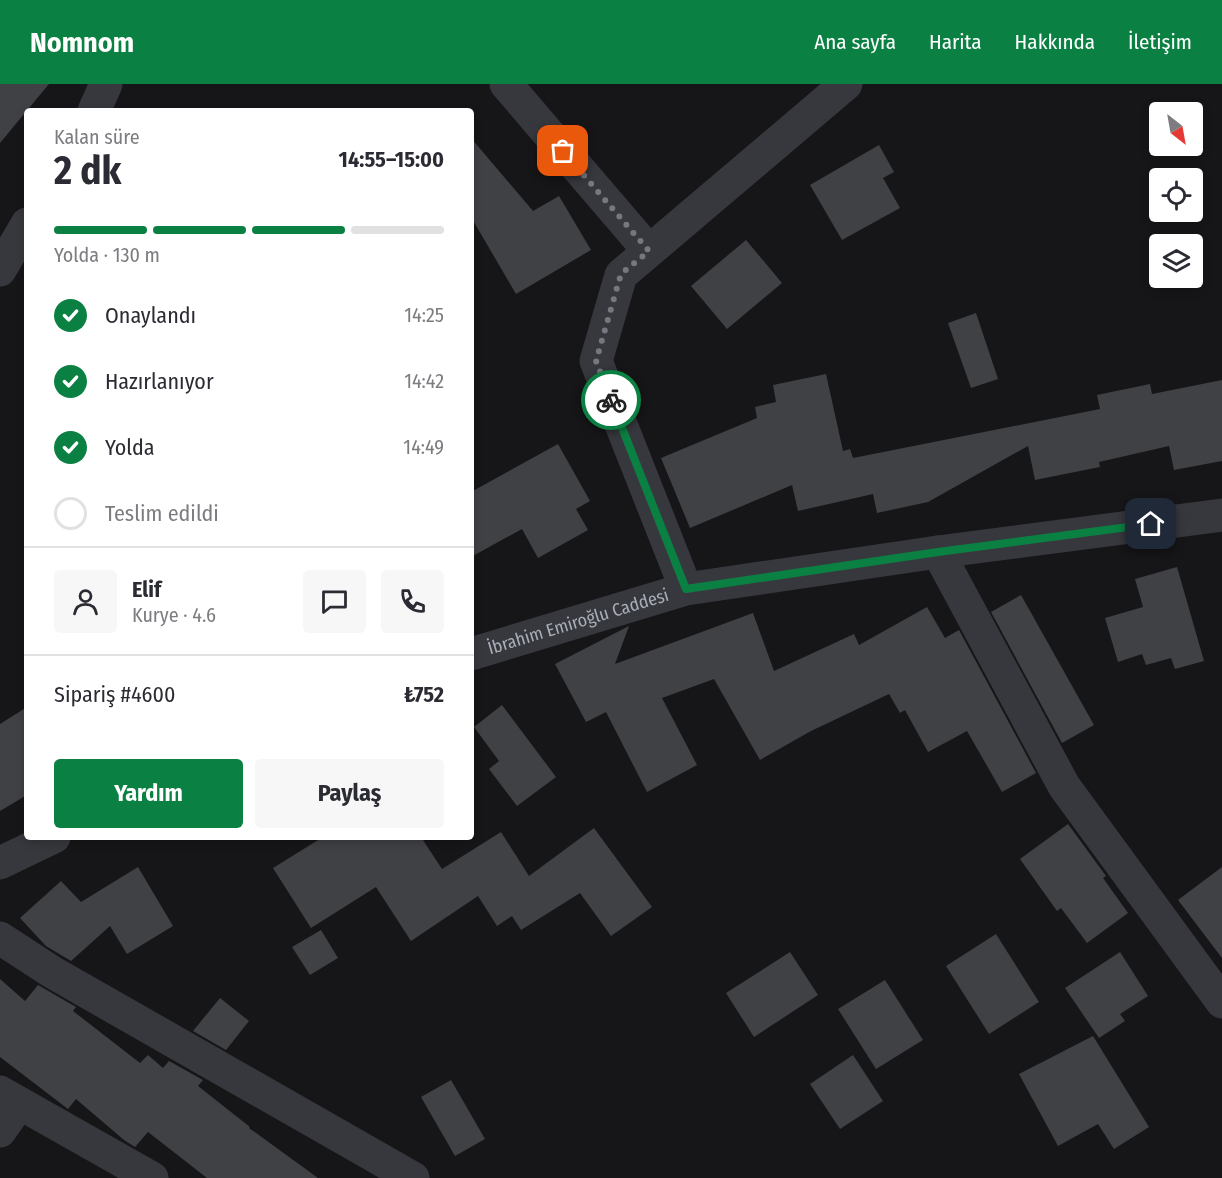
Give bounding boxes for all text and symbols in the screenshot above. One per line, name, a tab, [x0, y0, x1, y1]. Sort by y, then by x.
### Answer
text: Nomnom	[30, 26, 134, 59]
text: Ana sayfa	[814, 29, 896, 55]
text: Harita	[929, 29, 982, 55]
text: Hakkında	[1015, 29, 1095, 55]
text: İletişim	[1128, 29, 1192, 55]
north arrow	[1149, 102, 1203, 156]
map controls	[1149, 102, 1203, 288]
text: Kalan süre	[54, 125, 140, 149]
pin	[537, 125, 588, 176]
icon: bag	[546, 134, 579, 167]
text: 14:55–15:00	[339, 146, 444, 173]
text: 2 dk	[54, 148, 121, 194]
button: locate	[1149, 168, 1203, 222]
button: layers	[1149, 234, 1203, 288]
text: Yolda · 130 m	[54, 243, 160, 267]
icon: check	[54, 299, 87, 332]
text: Onaylandı	[105, 302, 196, 329]
text: 14:25	[404, 303, 444, 327]
icon: check	[54, 365, 87, 398]
text: Hazırlanıyor	[105, 368, 214, 395]
text: 14:42	[404, 369, 444, 393]
courier	[581, 370, 641, 430]
icon: bike	[595, 384, 628, 417]
icon: check	[54, 431, 87, 464]
text: Yolda	[105, 434, 155, 461]
text: 14:49	[403, 435, 444, 459]
pin	[1125, 498, 1176, 549]
text: Teslim edildi	[105, 500, 219, 527]
icon: home	[1134, 507, 1167, 540]
button: person	[54, 570, 117, 633]
button: chat	[303, 570, 366, 633]
button: phone	[381, 570, 444, 633]
text: Elif	[132, 576, 161, 603]
street label: İbrahim Emiroğlu Caddesi	[485, 584, 671, 659]
text: Kurye · 4.6	[132, 603, 216, 627]
text: Sipariş #4600	[54, 681, 175, 708]
text: ₺752	[404, 681, 444, 708]
button: Yardım	[54, 759, 243, 828]
button: Paylaş	[255, 759, 444, 828]

